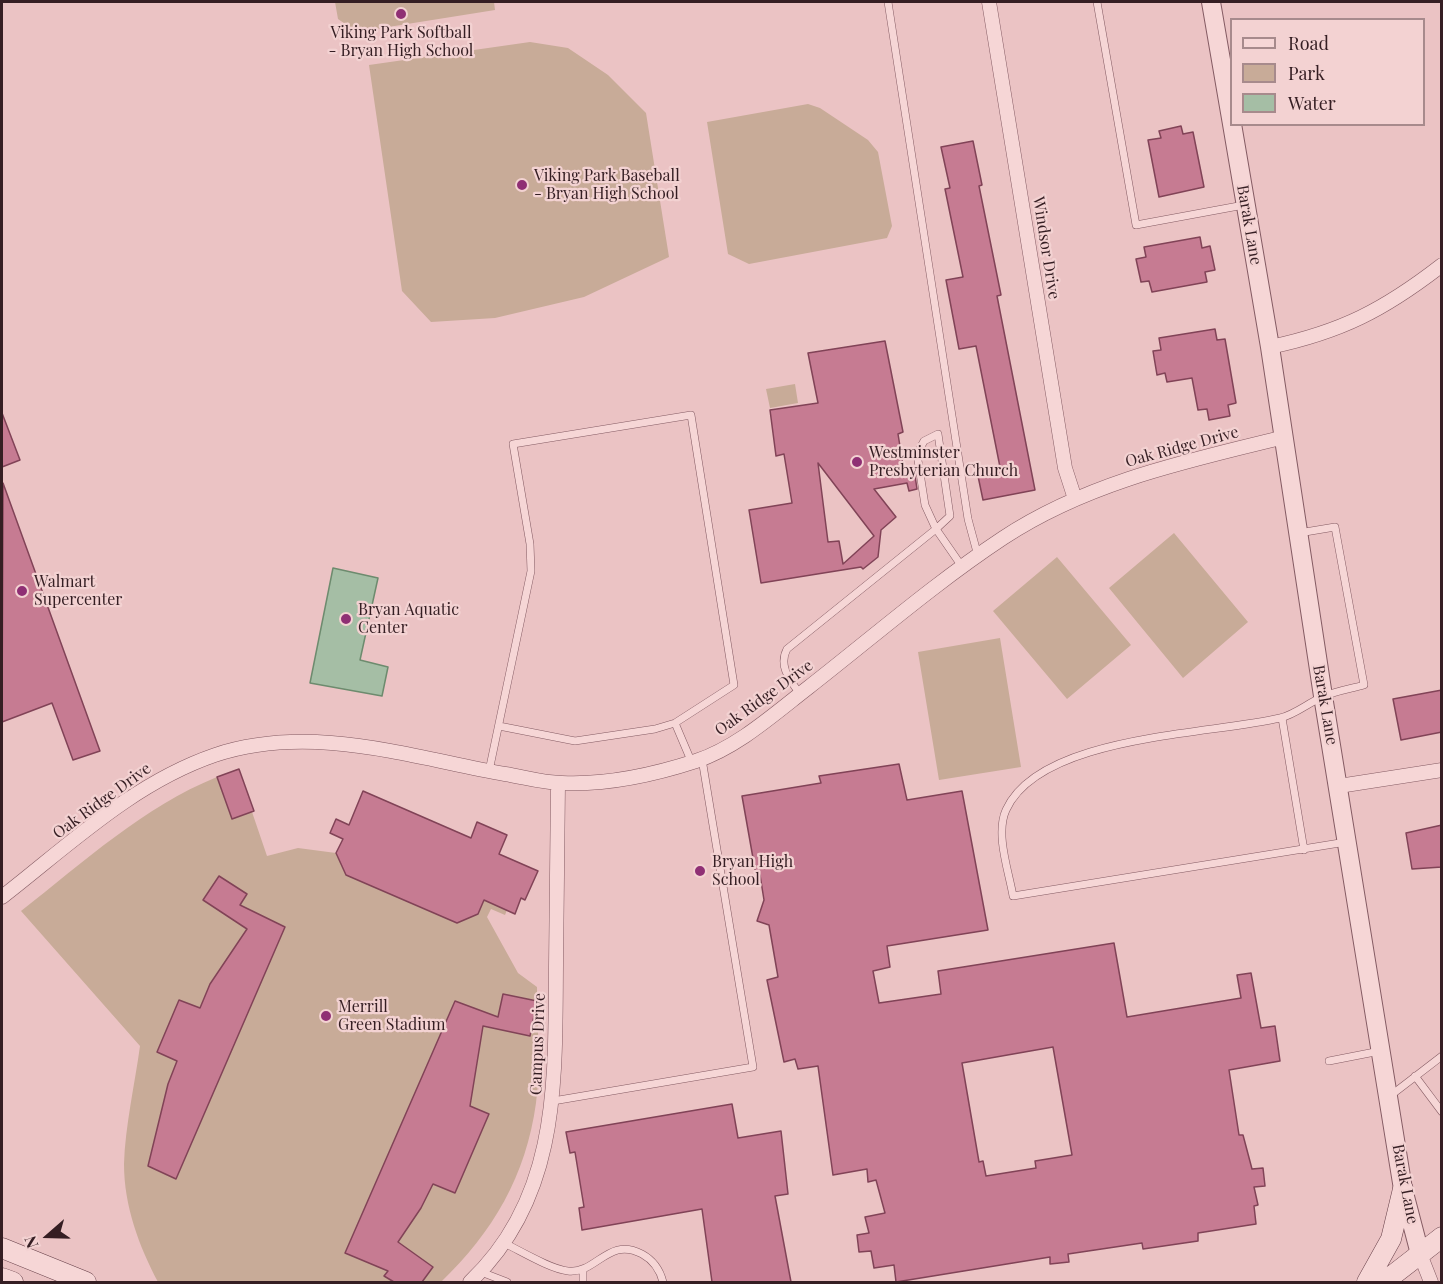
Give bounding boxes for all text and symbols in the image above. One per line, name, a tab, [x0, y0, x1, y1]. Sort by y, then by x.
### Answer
marker: Viking Park Softball - Bryan High School	[394, 7, 408, 21]
legend	[1230, 18, 1425, 126]
place label: Viking Park Softball - Bryan High School	[329, 23, 473, 61]
text: Road	[1288, 31, 1329, 55]
text: Park	[1288, 61, 1325, 85]
text: Water	[1288, 91, 1336, 115]
place label: Viking Park Baseball - Bryan High School	[534, 166, 680, 204]
marker: Viking Park Baseball - Bryan High School	[515, 178, 529, 192]
street label: Barak Lane	[1233, 184, 1265, 266]
street label: Windsor Drive	[1028, 195, 1064, 301]
street label: Oak Ridge Drive	[1123, 423, 1241, 471]
place label: Westminster Presbyterian Church	[869, 443, 1018, 481]
marker: Westminster Presbyterian Church	[850, 455, 864, 469]
place label: Walmart Supercenter	[34, 572, 122, 610]
marker: Walmart Supercenter	[15, 584, 29, 598]
place label: Bryan Aquatic Center	[358, 600, 459, 638]
marker: Bryan Aquatic Center	[339, 612, 353, 626]
street label: Oak Ridge Drive	[711, 656, 817, 740]
street label: Barak Lane	[1309, 664, 1341, 746]
street label: Oak Ridge Drive	[49, 759, 155, 843]
place label: Bryan High School	[712, 852, 793, 890]
marker: Bryan High School	[693, 864, 707, 878]
street label: Campus Drive	[527, 993, 549, 1095]
place label: Merrill Green Stadium	[338, 997, 446, 1035]
marker: Merrill Green Stadium	[319, 1009, 333, 1023]
street label: Barak Lane	[1388, 1142, 1422, 1226]
north arrow	[18, 1206, 78, 1266]
text: N	[19, 1233, 42, 1251]

